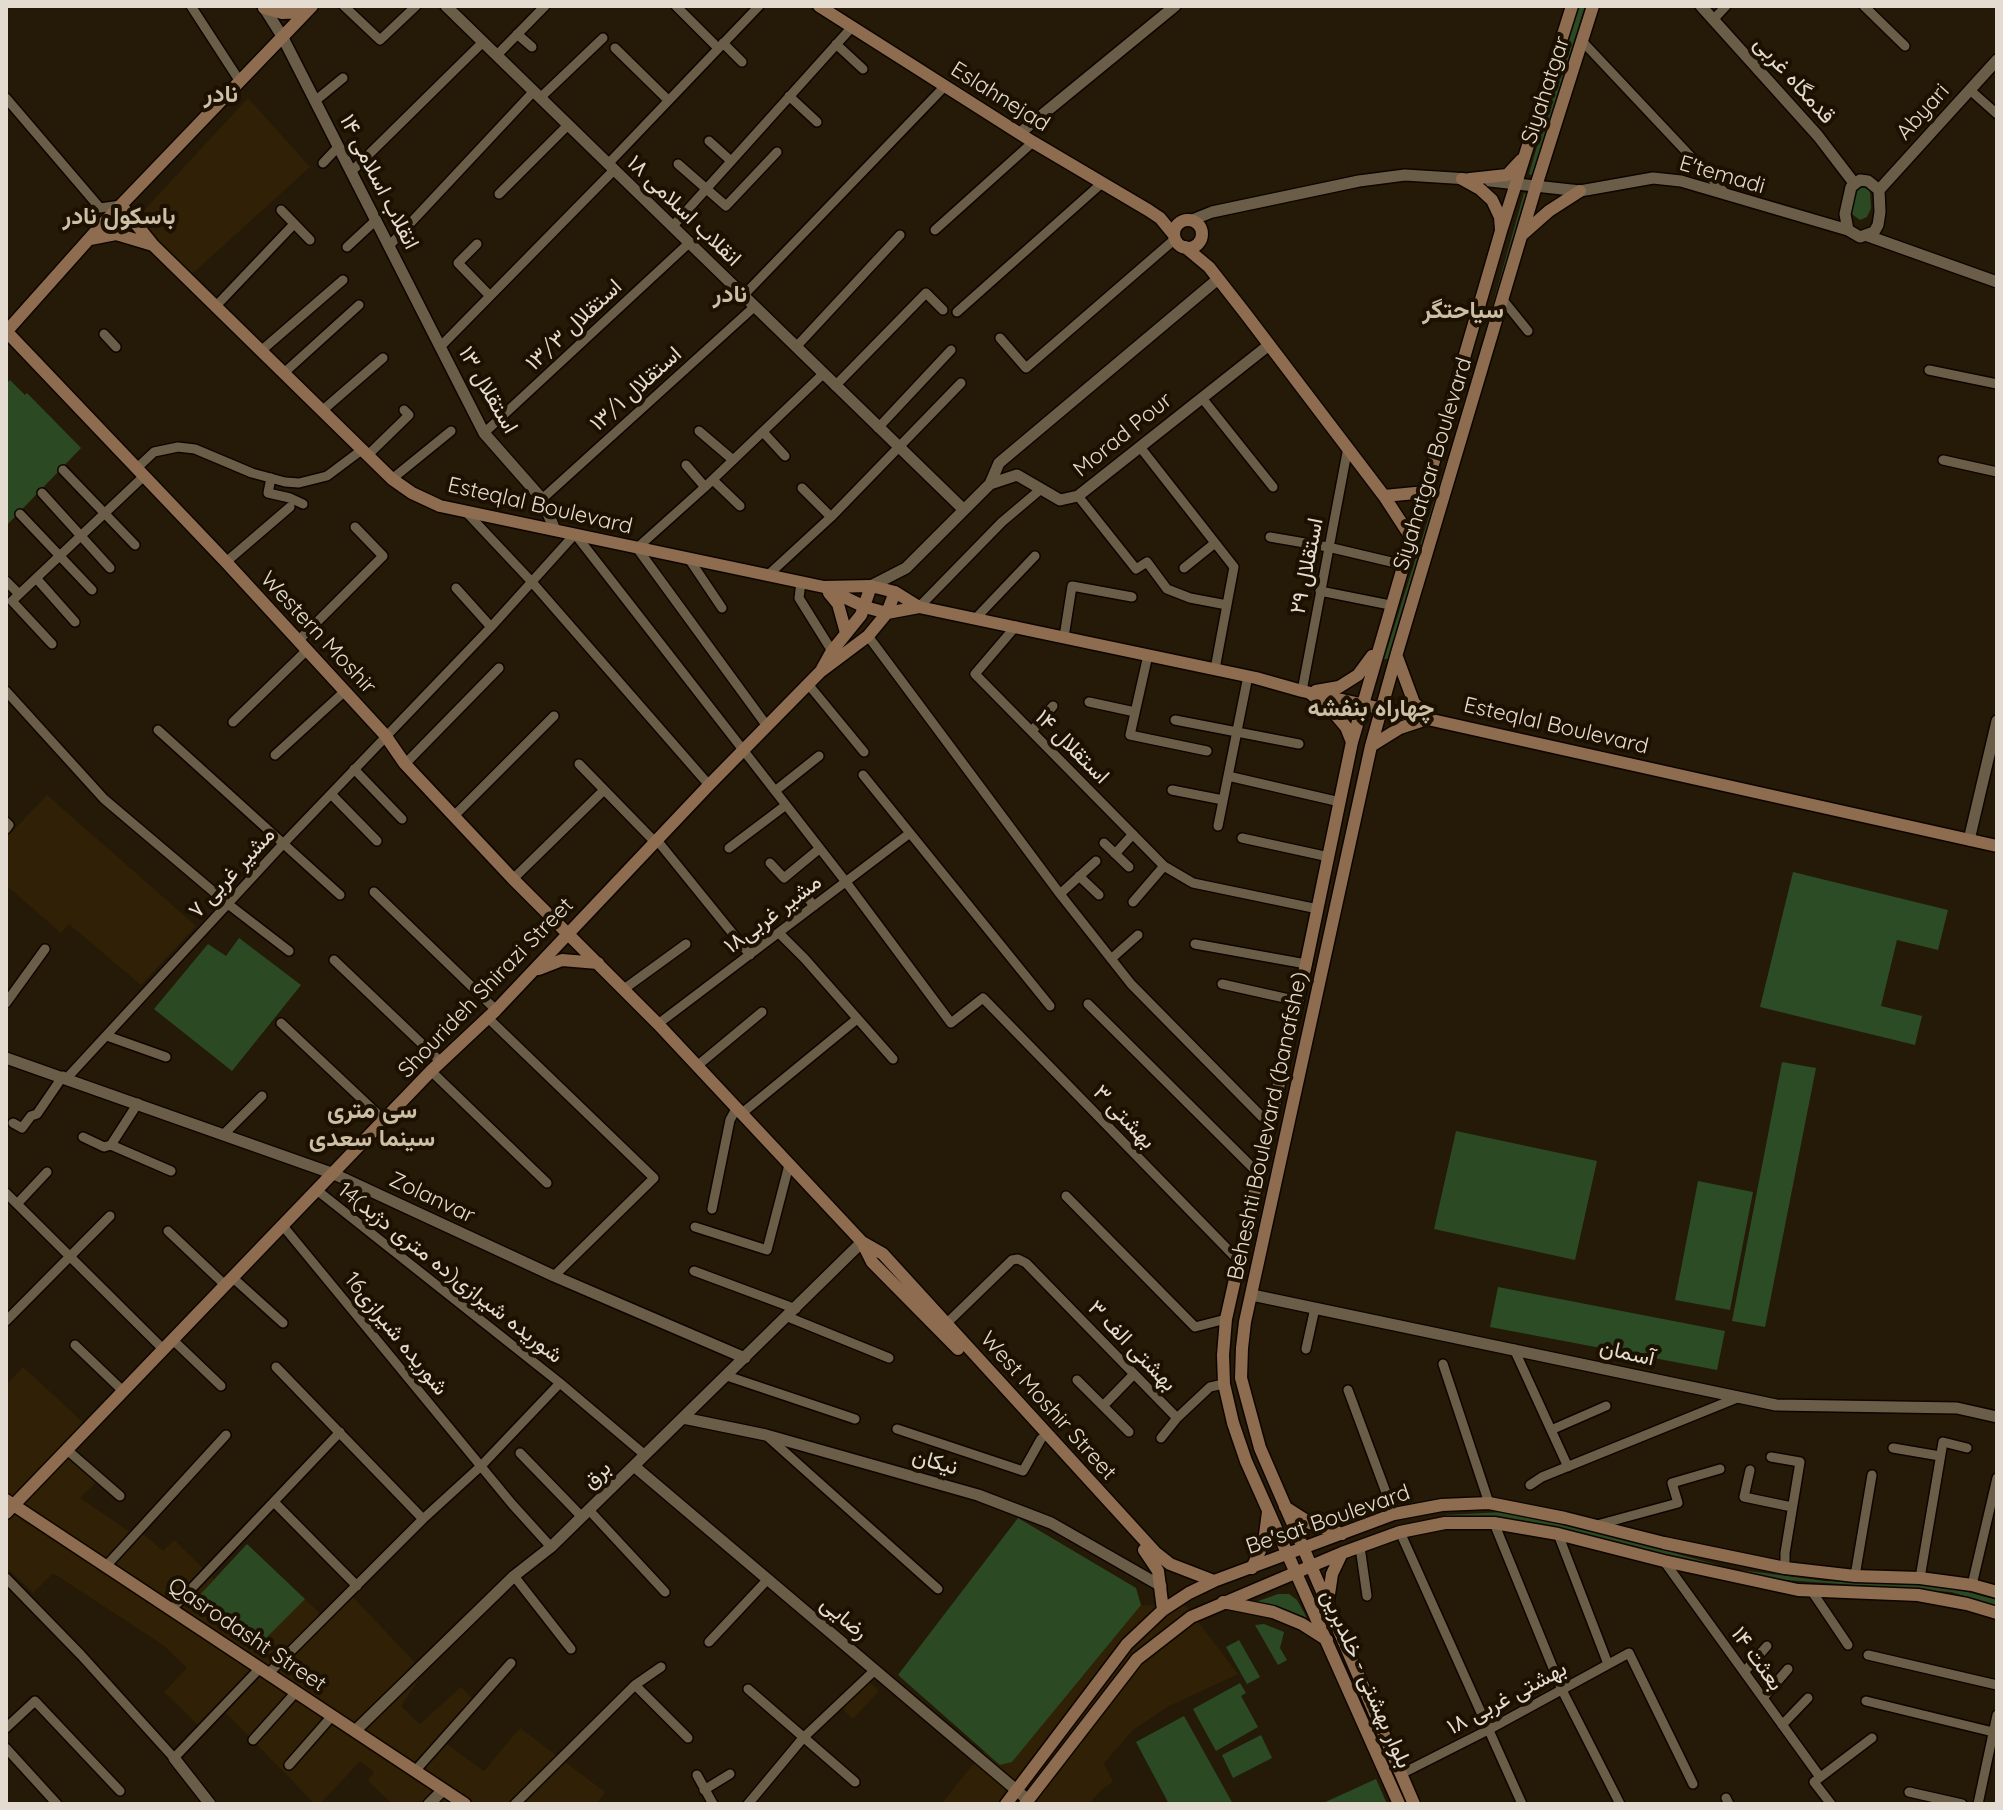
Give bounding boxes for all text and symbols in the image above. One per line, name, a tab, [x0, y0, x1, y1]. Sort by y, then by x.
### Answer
street label: قدمگاه غربی	[1748, 31, 1840, 129]
street label: Siyahatgar	[1516, 33, 1576, 147]
street label: Eslahnejad	[946, 56, 1054, 138]
street label: Abyari	[1891, 78, 1955, 146]
district label: نادر	[204, 81, 238, 109]
street label: ۱۴ انقلاب اسلامی	[334, 110, 424, 254]
street label: ۱۸ انقلاب اسلامی	[621, 150, 747, 272]
street label: E'temadi	[1676, 150, 1768, 200]
district label: باسکول نادر	[62, 203, 176, 231]
street label: ۱۳/۳ استقلال	[520, 274, 628, 376]
district label: نادر	[713, 281, 747, 309]
district label: سیاحتگر	[1422, 297, 1504, 325]
street label: ۱۳/۱ استقلال	[585, 341, 687, 437]
street label: ۱۳ استقلال	[453, 342, 523, 438]
street label: Siyahatgar Boulevard	[1388, 354, 1478, 574]
street label: Morad Pour	[1068, 387, 1178, 483]
street label: Esteqlal Boulevard	[445, 472, 635, 540]
street label: ۲۹ استقلال	[1285, 516, 1329, 616]
street label: Western Moshir	[254, 566, 382, 700]
street label: Esteqlal Boulevard	[1461, 692, 1651, 760]
district label: چهاراه بنفشه	[1308, 695, 1434, 723]
street label: استقلال ۱۴	[1029, 704, 1115, 790]
street label: مشیر غربی ۷	[183, 822, 281, 924]
street label: مشیر غربی۱۸	[719, 869, 827, 959]
street label: Shourideh Shirazi Street	[393, 892, 579, 1084]
street label: Beheshti Boulevard (banafshe)	[1222, 969, 1314, 1283]
street label: بهشتی ۳	[1087, 1080, 1161, 1154]
district label: سی متری سینما سعدی	[309, 1097, 435, 1153]
street label: Zolanvar	[385, 1167, 479, 1229]
street label: 14شوریده شیرازی(ده متری دژبد)	[332, 1177, 568, 1369]
street label: شوریده شیرازی16	[338, 1267, 454, 1401]
street label: بهشتی الف ۳	[1082, 1295, 1182, 1397]
street label: West Moshir Street	[974, 1326, 1122, 1486]
street label: آسمان	[1597, 1334, 1657, 1372]
street label: نیکان	[909, 1443, 961, 1481]
street label: برق	[577, 1455, 617, 1495]
street label: Be'sat Boulevard	[1242, 1480, 1414, 1560]
street label: Qasrodasht Street	[163, 1572, 331, 1698]
street label: بلوار بهشتی - خلدبرین	[1315, 1586, 1417, 1772]
street label: رضایی	[815, 1590, 873, 1646]
street label: بعثت ۱۴	[1725, 1622, 1789, 1696]
street label: بهشتی غربی ۱۸	[1443, 1655, 1571, 1741]

